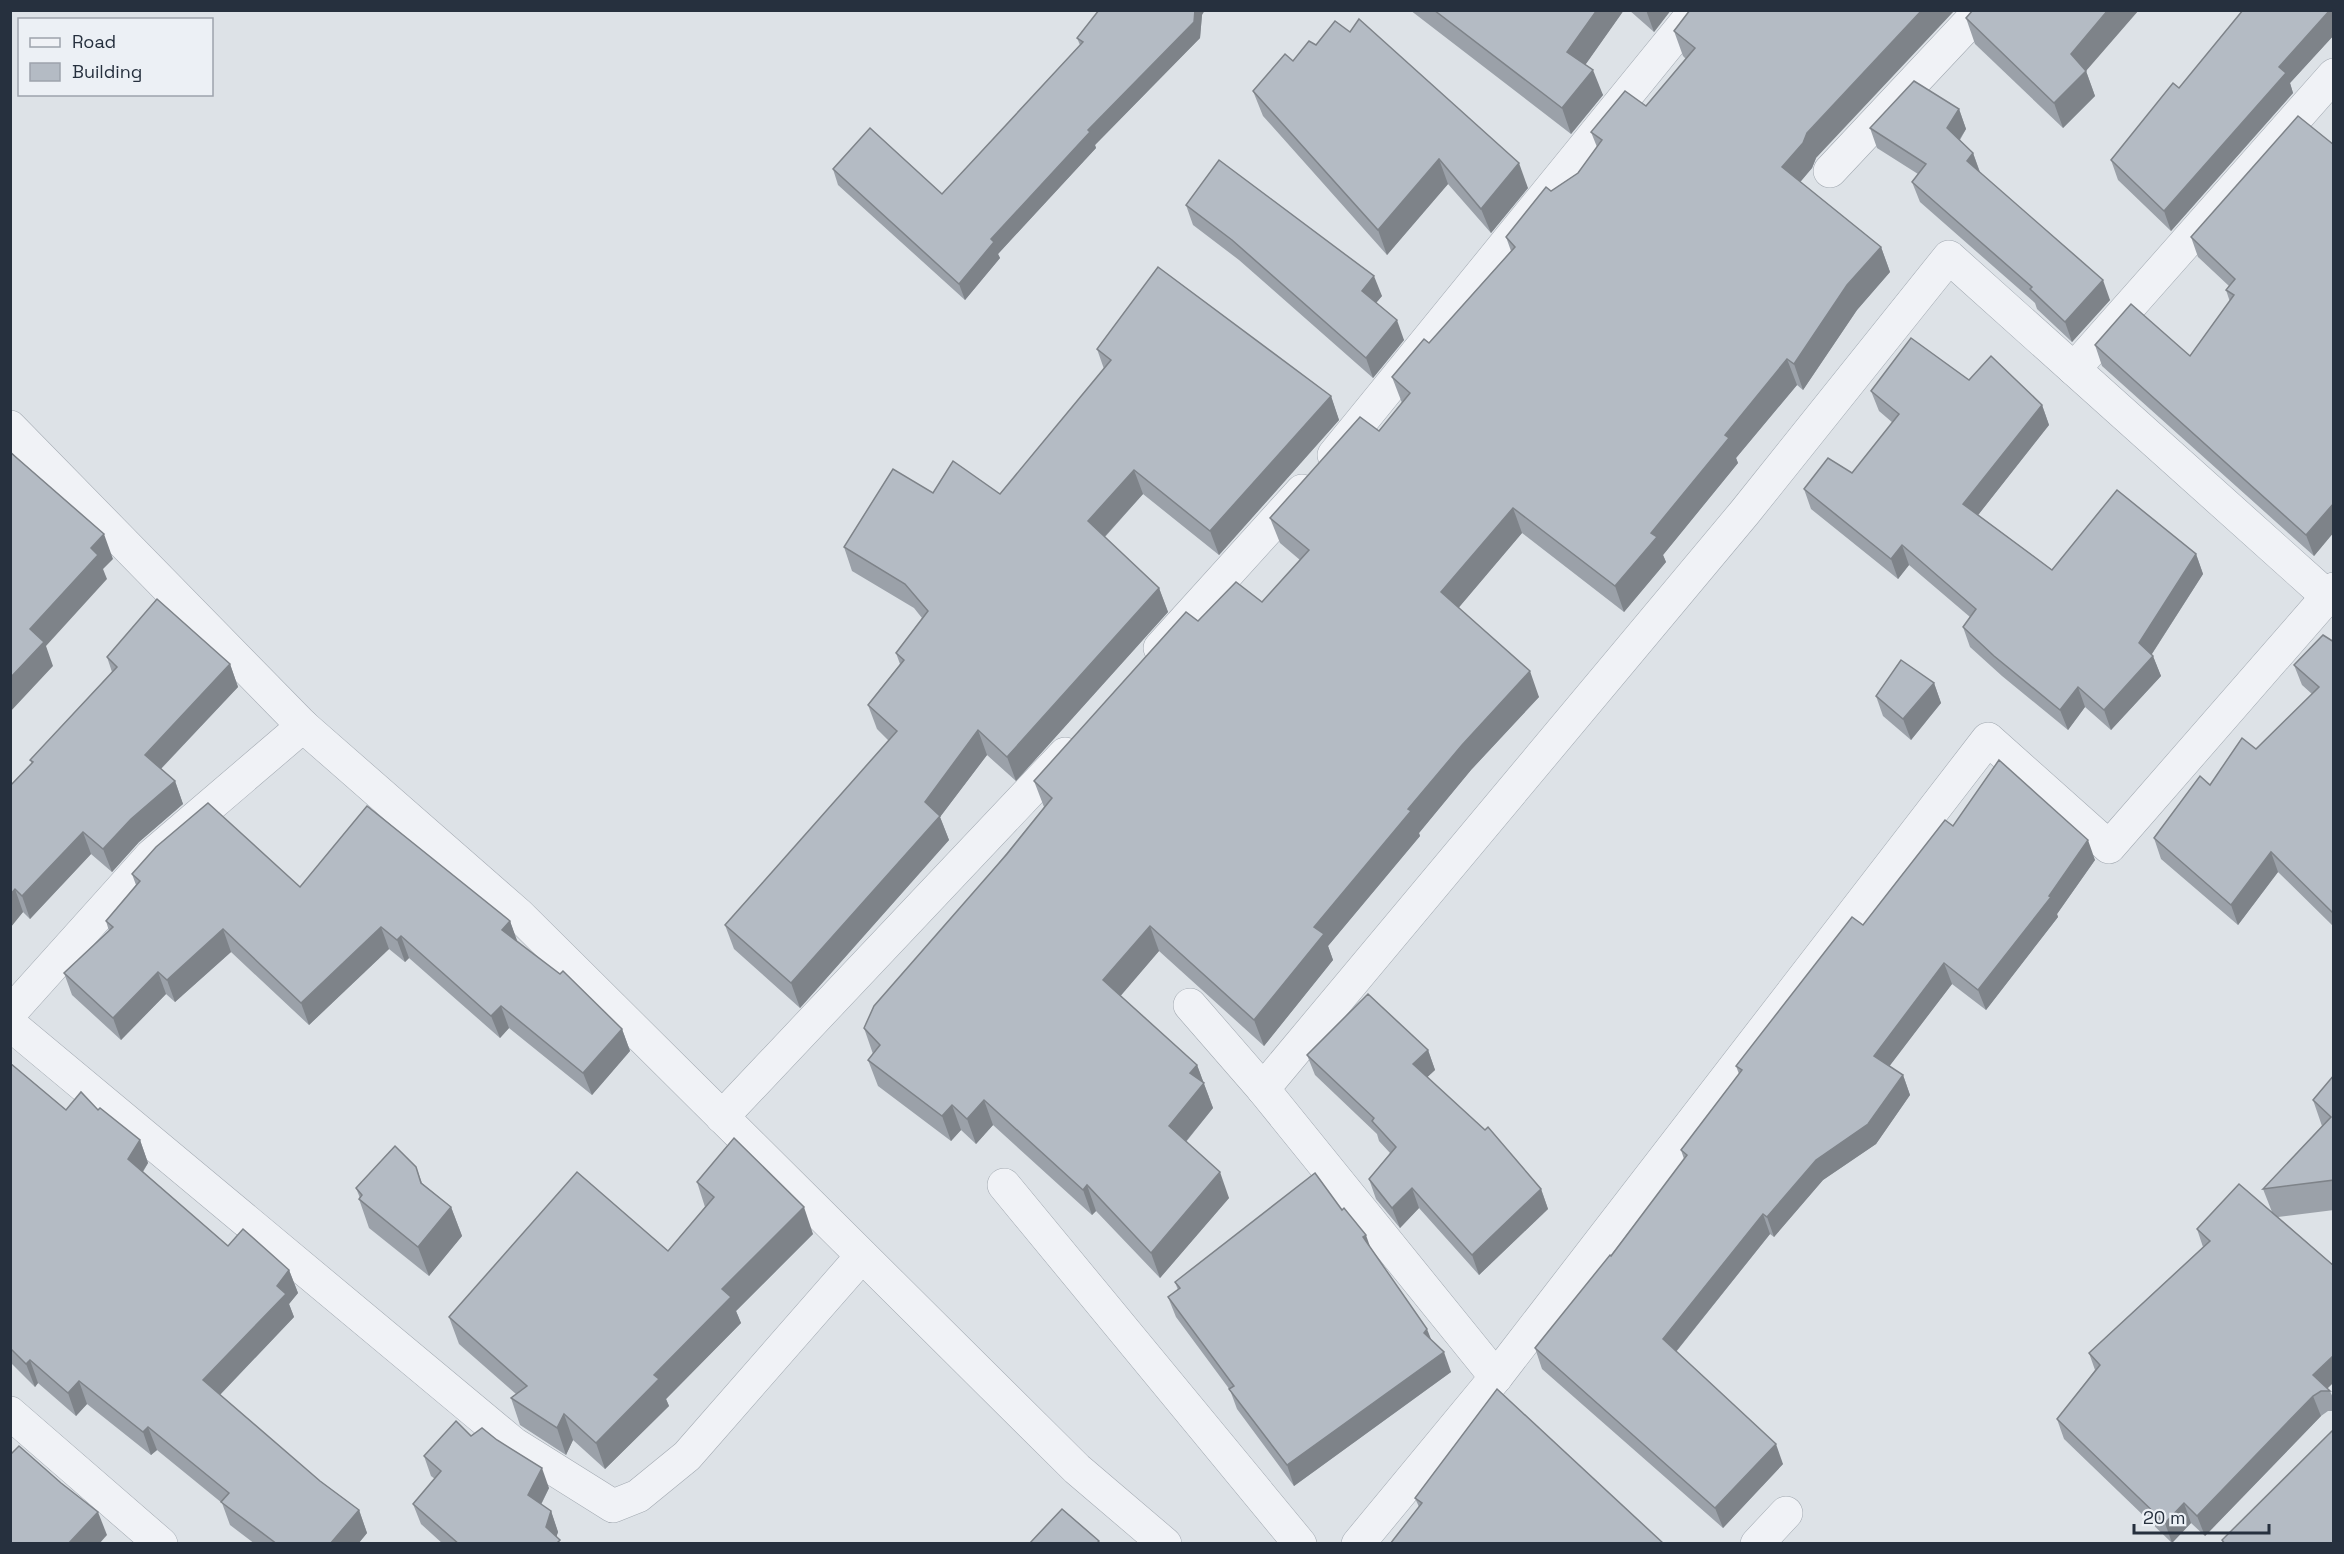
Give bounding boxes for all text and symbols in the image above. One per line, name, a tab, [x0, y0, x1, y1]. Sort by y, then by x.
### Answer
legend	[18, 18, 213, 96]
text: Road	[72, 30, 116, 53]
text: Building	[72, 60, 142, 83]
scale bar	[2134, 1497, 2269, 1535]
text: 20 m	[2143, 1506, 2186, 1529]

